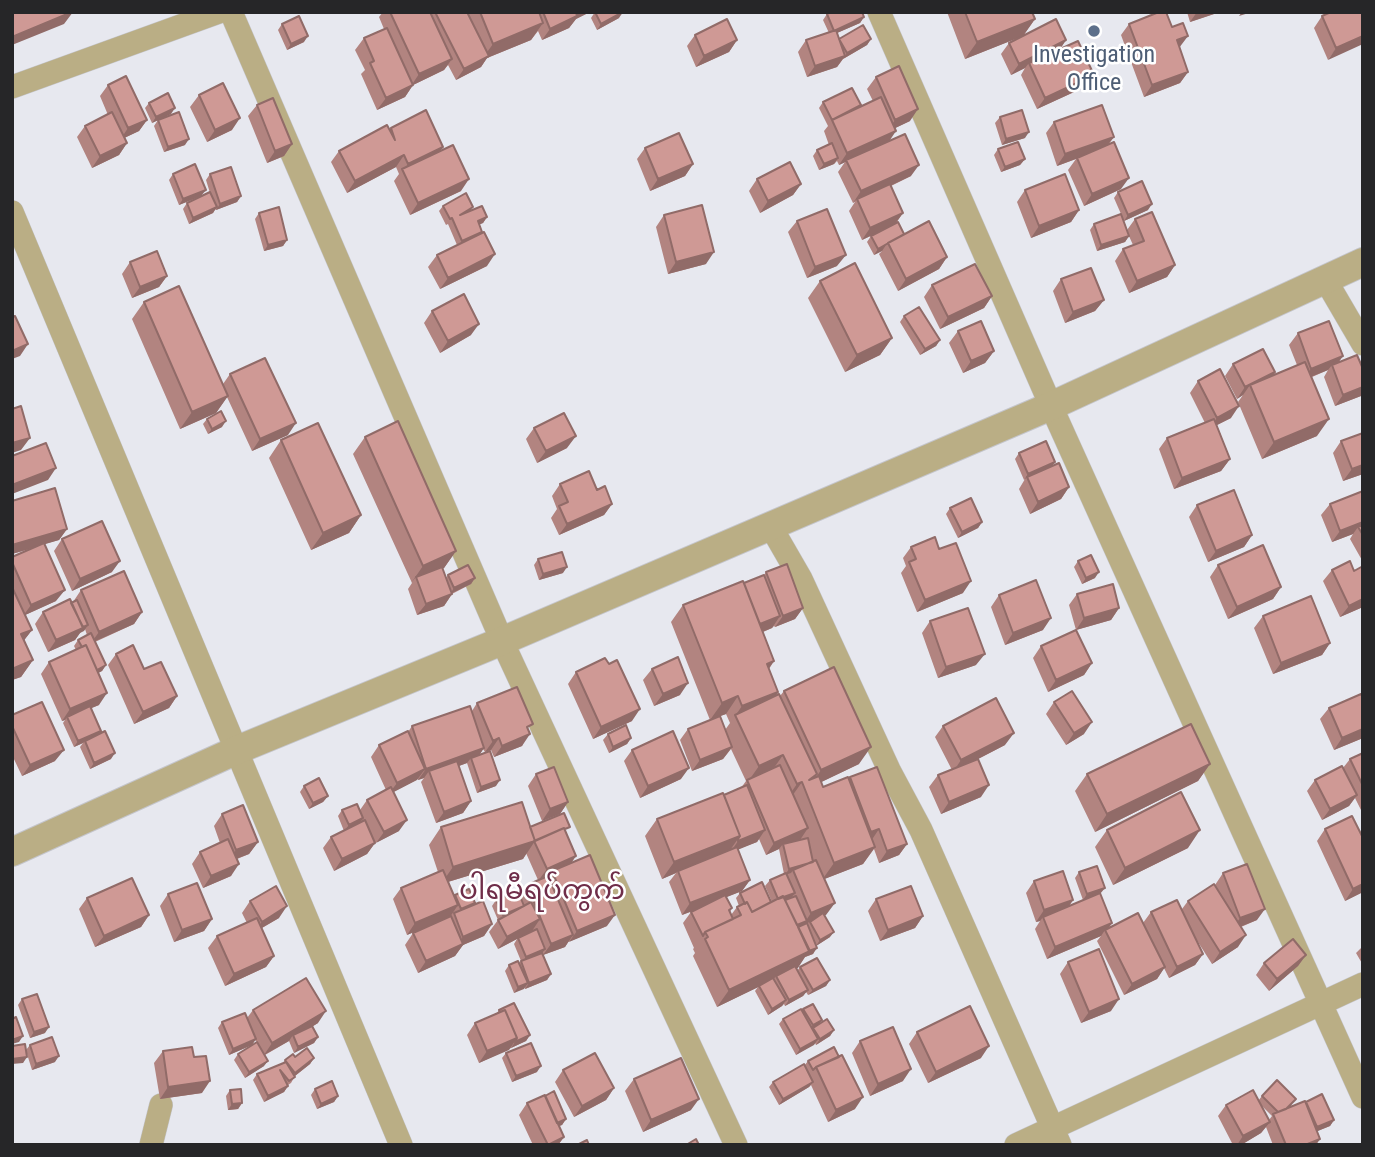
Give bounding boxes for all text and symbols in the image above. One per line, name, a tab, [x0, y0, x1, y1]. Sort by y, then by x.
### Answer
marker: Investigation Office	[1086, 23, 1102, 39]
place label: Investigation Office	[1033, 42, 1155, 98]
district label: ပါရမီရပ်ကွက်	[459, 875, 625, 909]

